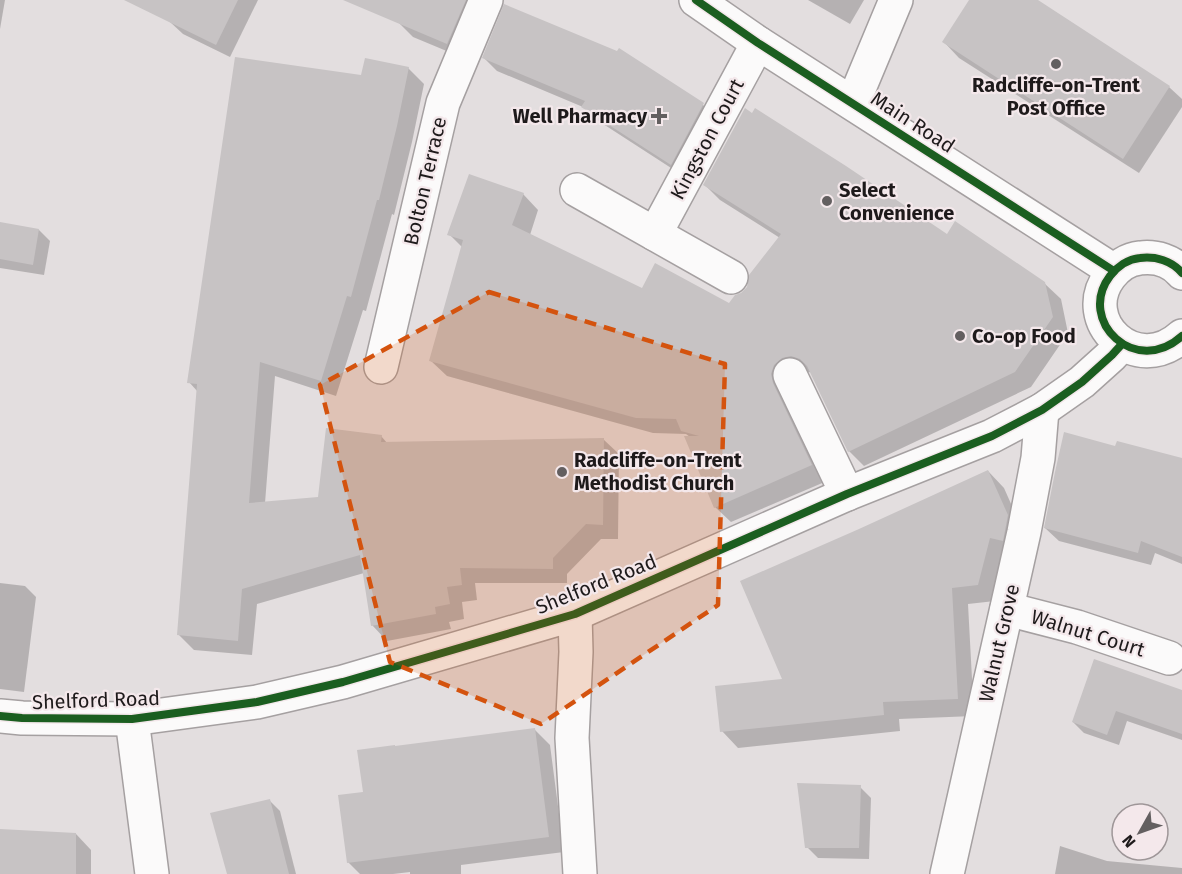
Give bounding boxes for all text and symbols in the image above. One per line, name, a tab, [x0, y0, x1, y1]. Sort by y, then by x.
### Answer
marker: Radcliffe-on-Trent Post Office	[1049, 57, 1063, 71]
place label: Radcliffe-on-Trent Post Office	[972, 73, 1140, 120]
street label: Kingston Court	[665, 74, 749, 204]
street label: Main Road	[867, 86, 959, 158]
place label: Well Pharmacy	[513, 104, 648, 128]
marker: Well Pharmacy	[652, 109, 666, 123]
street label: Bolton Terrace	[399, 114, 451, 248]
place label: Select Convenience	[839, 178, 954, 225]
marker: Select Convenience	[820, 194, 834, 208]
place label: Co-op Food	[972, 324, 1076, 348]
marker: Co-op Food	[953, 329, 967, 343]
place label: Radcliffe-on-Trent Methodist Church	[574, 448, 742, 495]
marker: Radcliffe-on-Trent Methodist Church	[555, 465, 569, 479]
street label: Shelford Road	[532, 549, 660, 619]
street label: Walnut Grove	[974, 582, 1024, 704]
street label: Walnut Court	[1028, 604, 1148, 662]
street label: Shelford Road	[32, 686, 160, 714]
north arrow	[1110, 802, 1170, 862]
text: N	[1118, 831, 1140, 851]

